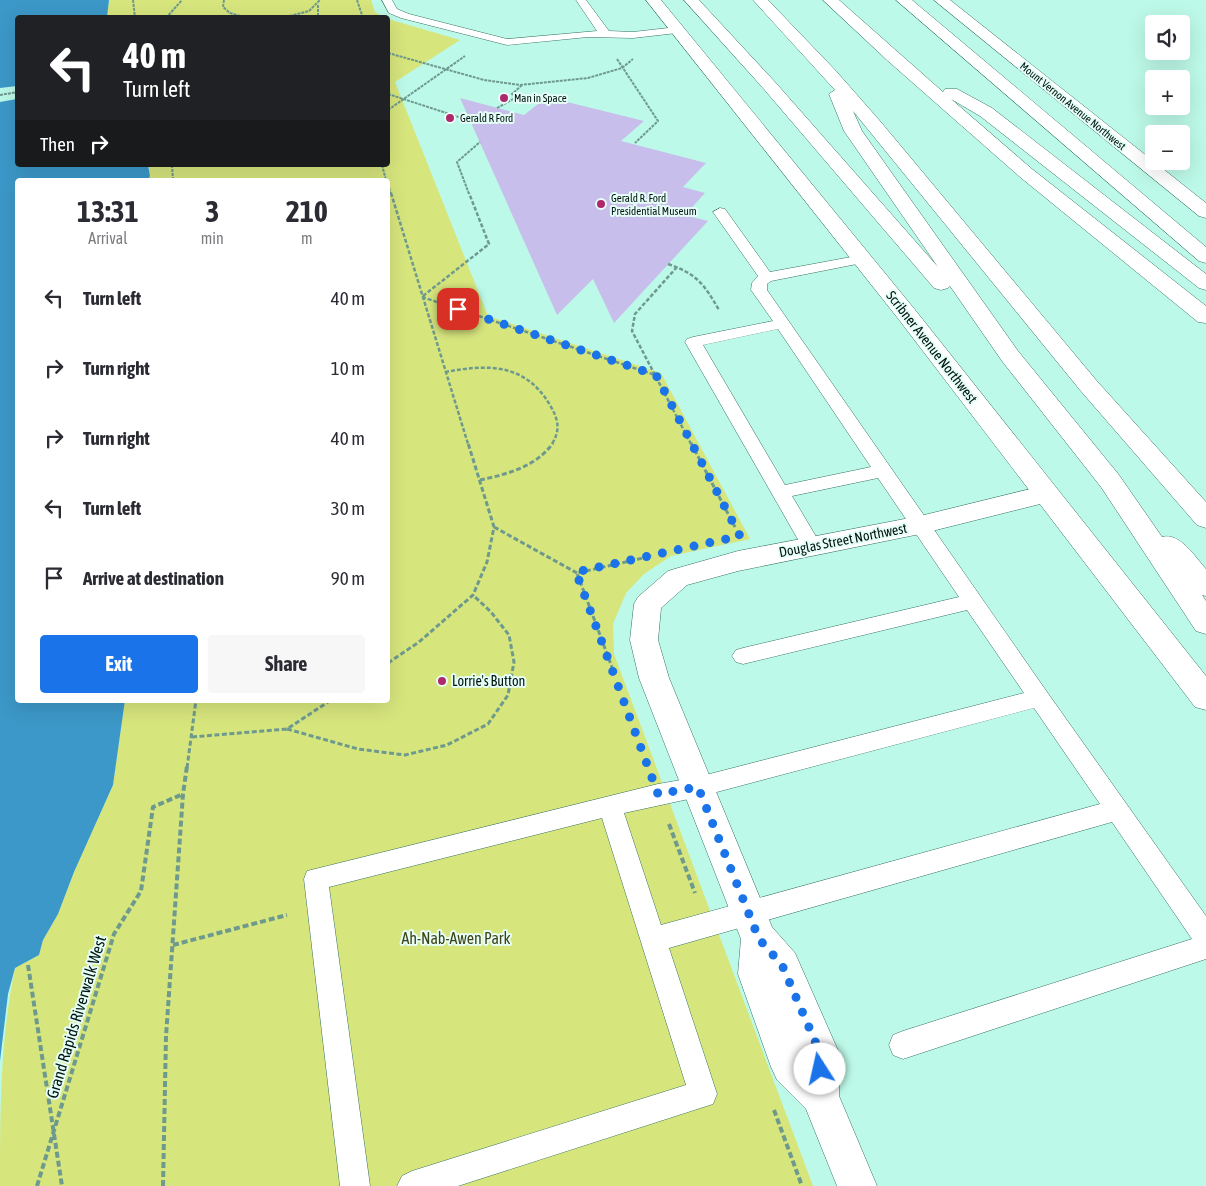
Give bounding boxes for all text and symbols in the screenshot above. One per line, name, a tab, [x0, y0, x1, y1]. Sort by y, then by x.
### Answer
map controls	[1145, 15, 1190, 170]
button: sound	[1145, 15, 1190, 60]
icon: left	[40, 35, 105, 100]
text: 40 m	[123, 35, 186, 75]
street label: Mount Vernon Avenue Northwest	[1018, 60, 1128, 152]
button: +	[1145, 70, 1190, 115]
text: Turn left	[123, 76, 190, 102]
marker: Man in Space	[498, 92, 510, 104]
place label: Man in Space	[514, 92, 567, 104]
marker: Gerald R Ford	[444, 112, 456, 124]
place label: Gerald R Ford	[460, 112, 513, 124]
button: −	[1145, 125, 1190, 170]
icon: right	[85, 130, 113, 158]
text: Then	[40, 133, 75, 155]
place label: Gerald R. Ford Presidential Museum	[611, 192, 697, 217]
text: 13:31	[77, 194, 139, 228]
text: 3	[205, 194, 219, 228]
text: 210	[286, 194, 328, 228]
marker: Gerald R. Ford Presidential Museum	[595, 198, 607, 210]
text: Arrival	[88, 229, 127, 247]
text: min	[201, 229, 224, 247]
text: m	[301, 229, 313, 247]
icon: left	[40, 284, 68, 312]
text: Turn left	[83, 287, 141, 309]
text: 40 m	[331, 287, 365, 309]
pin	[437, 288, 479, 330]
street label: Scribner Avenue Northwest	[883, 288, 981, 406]
icon: arrive	[444, 295, 472, 323]
icon: right	[40, 354, 68, 382]
text: Turn right	[83, 357, 150, 379]
text: 10 m	[331, 357, 365, 379]
icon: right	[40, 424, 68, 452]
text: Turn right	[83, 427, 150, 449]
text: 40 m	[331, 427, 365, 449]
icon: left	[40, 494, 68, 522]
text: Turn left	[83, 497, 141, 519]
text: 30 m	[331, 497, 365, 519]
street label: Douglas Street Northwest	[778, 520, 908, 560]
icon: arrive	[40, 564, 68, 592]
text: Arrive at destination	[83, 567, 224, 589]
text: 90 m	[331, 567, 365, 589]
button: Exit	[40, 635, 198, 693]
button: Share	[208, 635, 365, 693]
place label: Lorrie's Button	[452, 673, 525, 689]
marker: Lorrie's Button	[436, 675, 448, 687]
park label: Ah-Nab-Awen Park	[401, 929, 511, 947]
street label: Grand Rapids Riverwalk West	[43, 933, 110, 1101]
position arrow	[793, 1042, 845, 1094]

